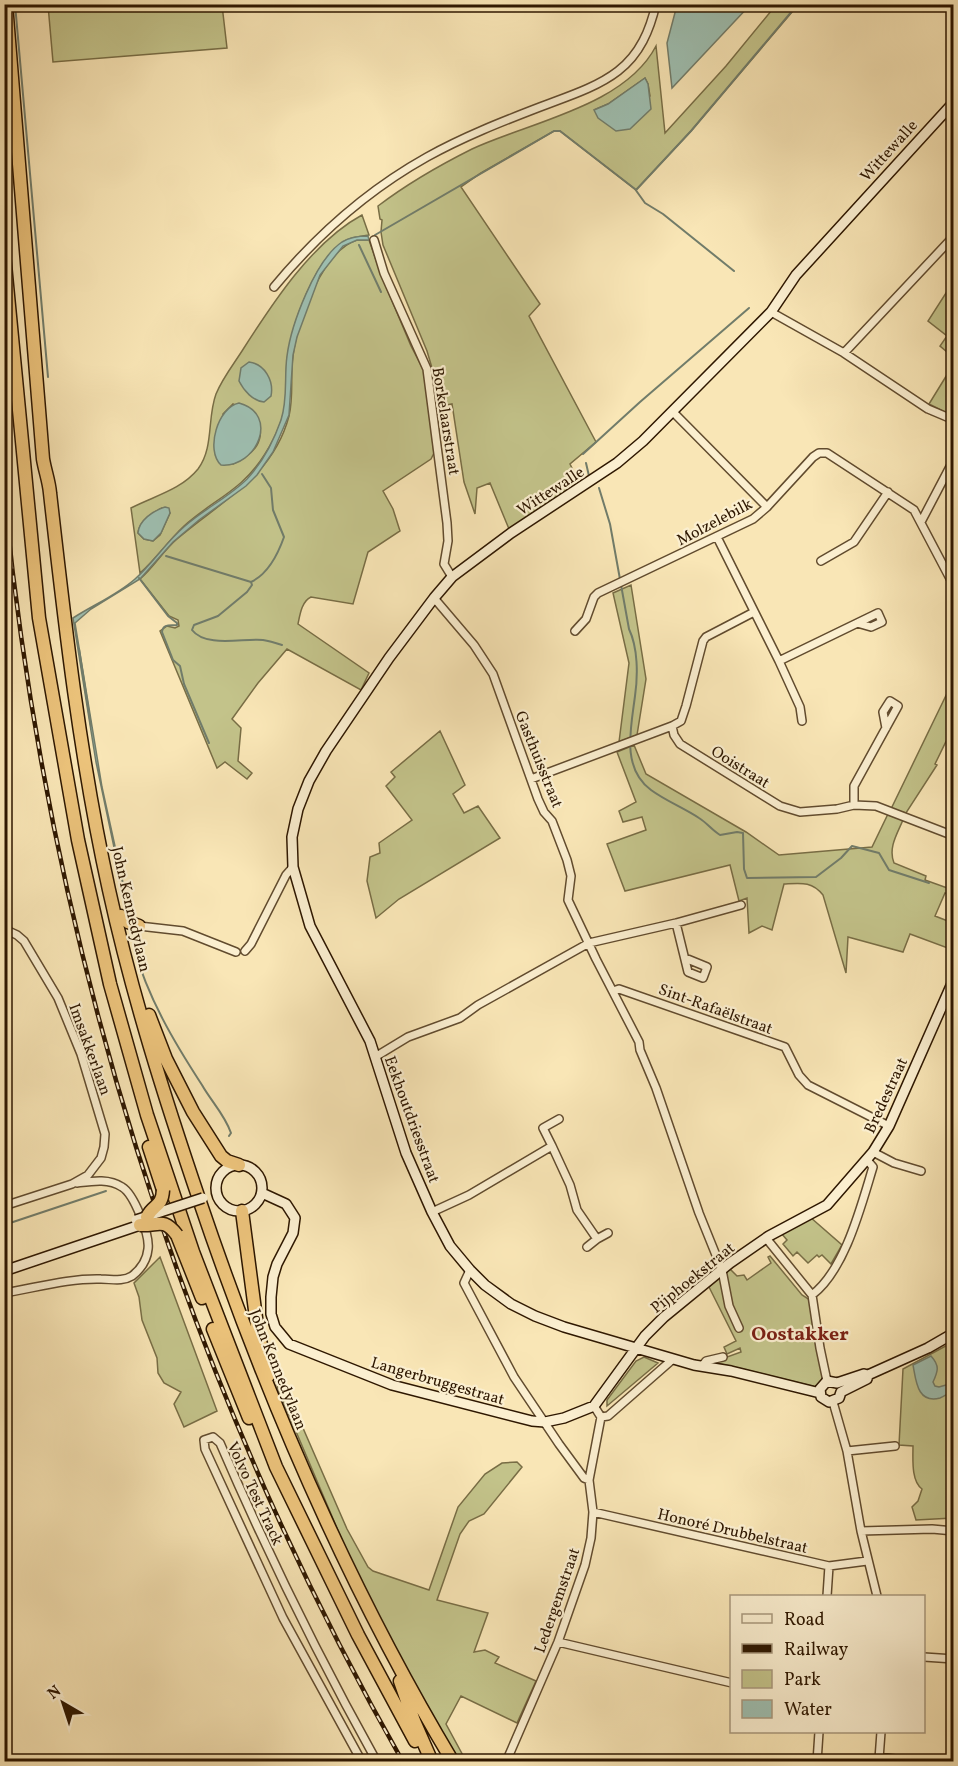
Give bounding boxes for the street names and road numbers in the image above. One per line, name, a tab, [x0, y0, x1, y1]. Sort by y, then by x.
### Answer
street label: Wittewalle	[856, 116, 923, 187]
street label: Borkelaarstraat	[426, 366, 464, 477]
street label: Wittewalle	[513, 462, 589, 522]
street label: Molzelebilk	[673, 494, 757, 552]
street label: Gasthuisstraat	[509, 708, 568, 812]
street label: Ooistraat	[706, 741, 774, 795]
street label: John Kennedylaan	[105, 844, 155, 974]
street label: Sint-Rafaëlstraat	[655, 979, 776, 1041]
street label: Imsakkerlaan	[62, 1001, 116, 1099]
street label: Eekhoutdriesstraat	[378, 1053, 444, 1187]
street label: Bredestraat	[860, 1054, 914, 1137]
street label: Pijphoekstraat	[647, 1238, 740, 1319]
street label: John Kennedylaan	[243, 1306, 311, 1433]
street label: Langerbruggestraat	[368, 1352, 507, 1412]
street label: Volvo Test Track	[221, 1438, 288, 1549]
street label: Honoré Drubbelstraat	[655, 1504, 810, 1560]
street label: Ledergemstraat	[530, 1545, 586, 1656]

